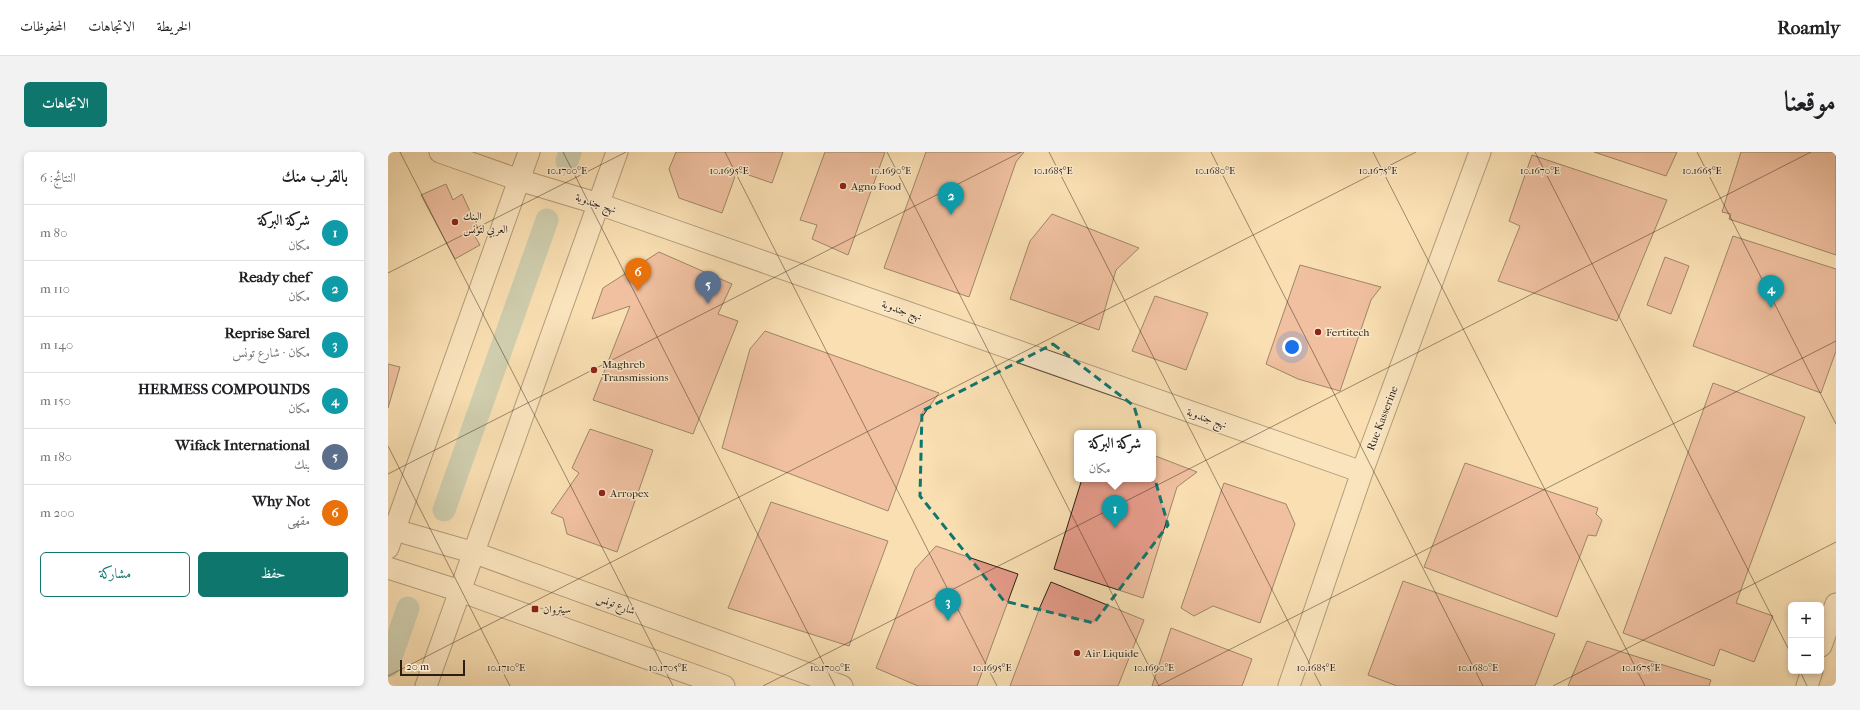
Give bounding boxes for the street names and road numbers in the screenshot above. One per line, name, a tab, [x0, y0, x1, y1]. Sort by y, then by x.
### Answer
street label: نهج جندوبة	[573, 191, 618, 220]
street label: نهج جندوبة	[879, 298, 924, 327]
street label: Rue Kasserine	[1364, 383, 1401, 452]
street label: نهج جندوبة	[1184, 406, 1229, 435]
street label: شارع تونس	[594, 591, 637, 620]

